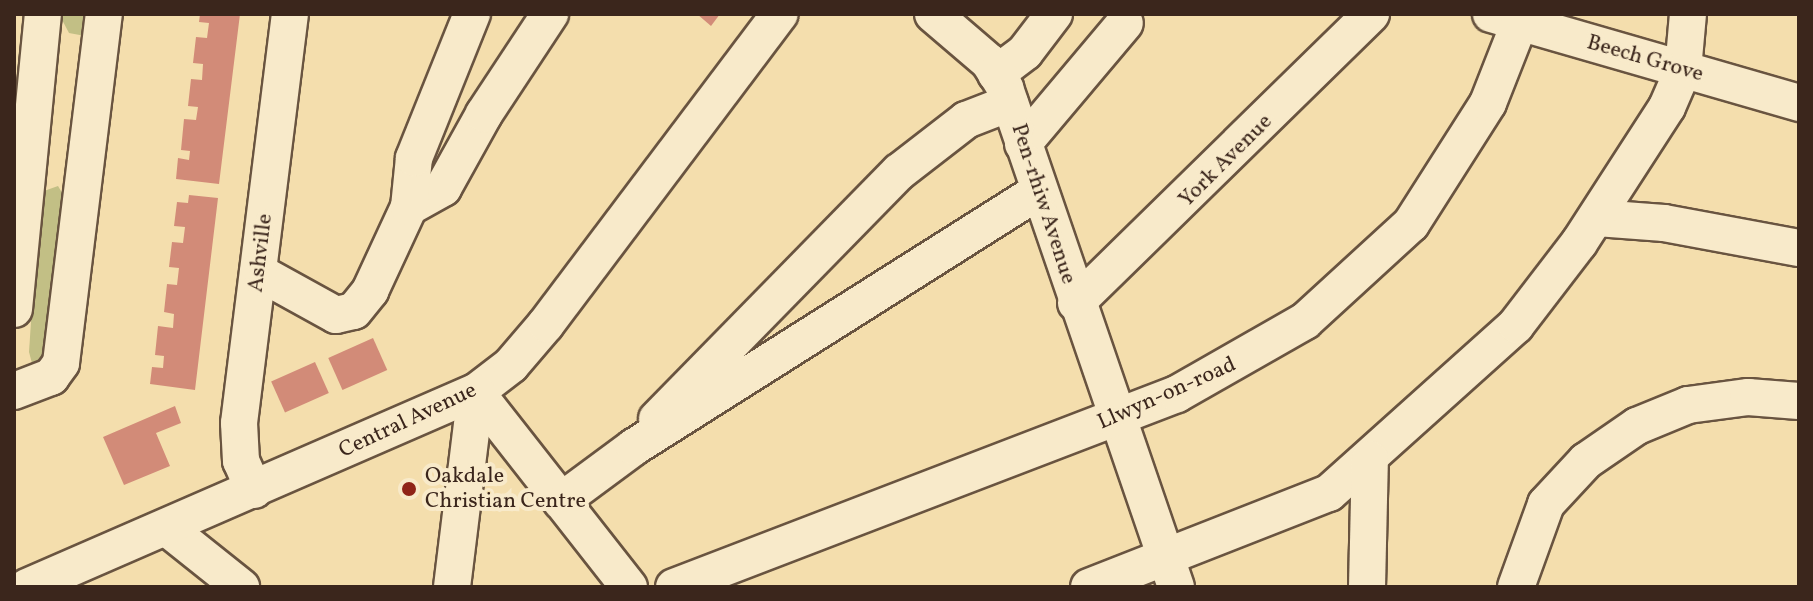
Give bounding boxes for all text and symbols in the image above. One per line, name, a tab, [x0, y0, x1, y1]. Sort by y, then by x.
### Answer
street label: Beech Grove	[1584, 30, 1706, 88]
street label: York Avenue	[1174, 109, 1278, 213]
street label: Pen-rhiw Avenue	[1005, 120, 1081, 288]
street label: Ashville	[243, 212, 279, 294]
street label: Llwyn-on-road	[1094, 352, 1240, 436]
street label: Central Avenue	[335, 378, 481, 464]
place label: Oakdale Christian Centre	[425, 463, 586, 514]
marker: Oakdale Christian Centre	[400, 480, 418, 498]

